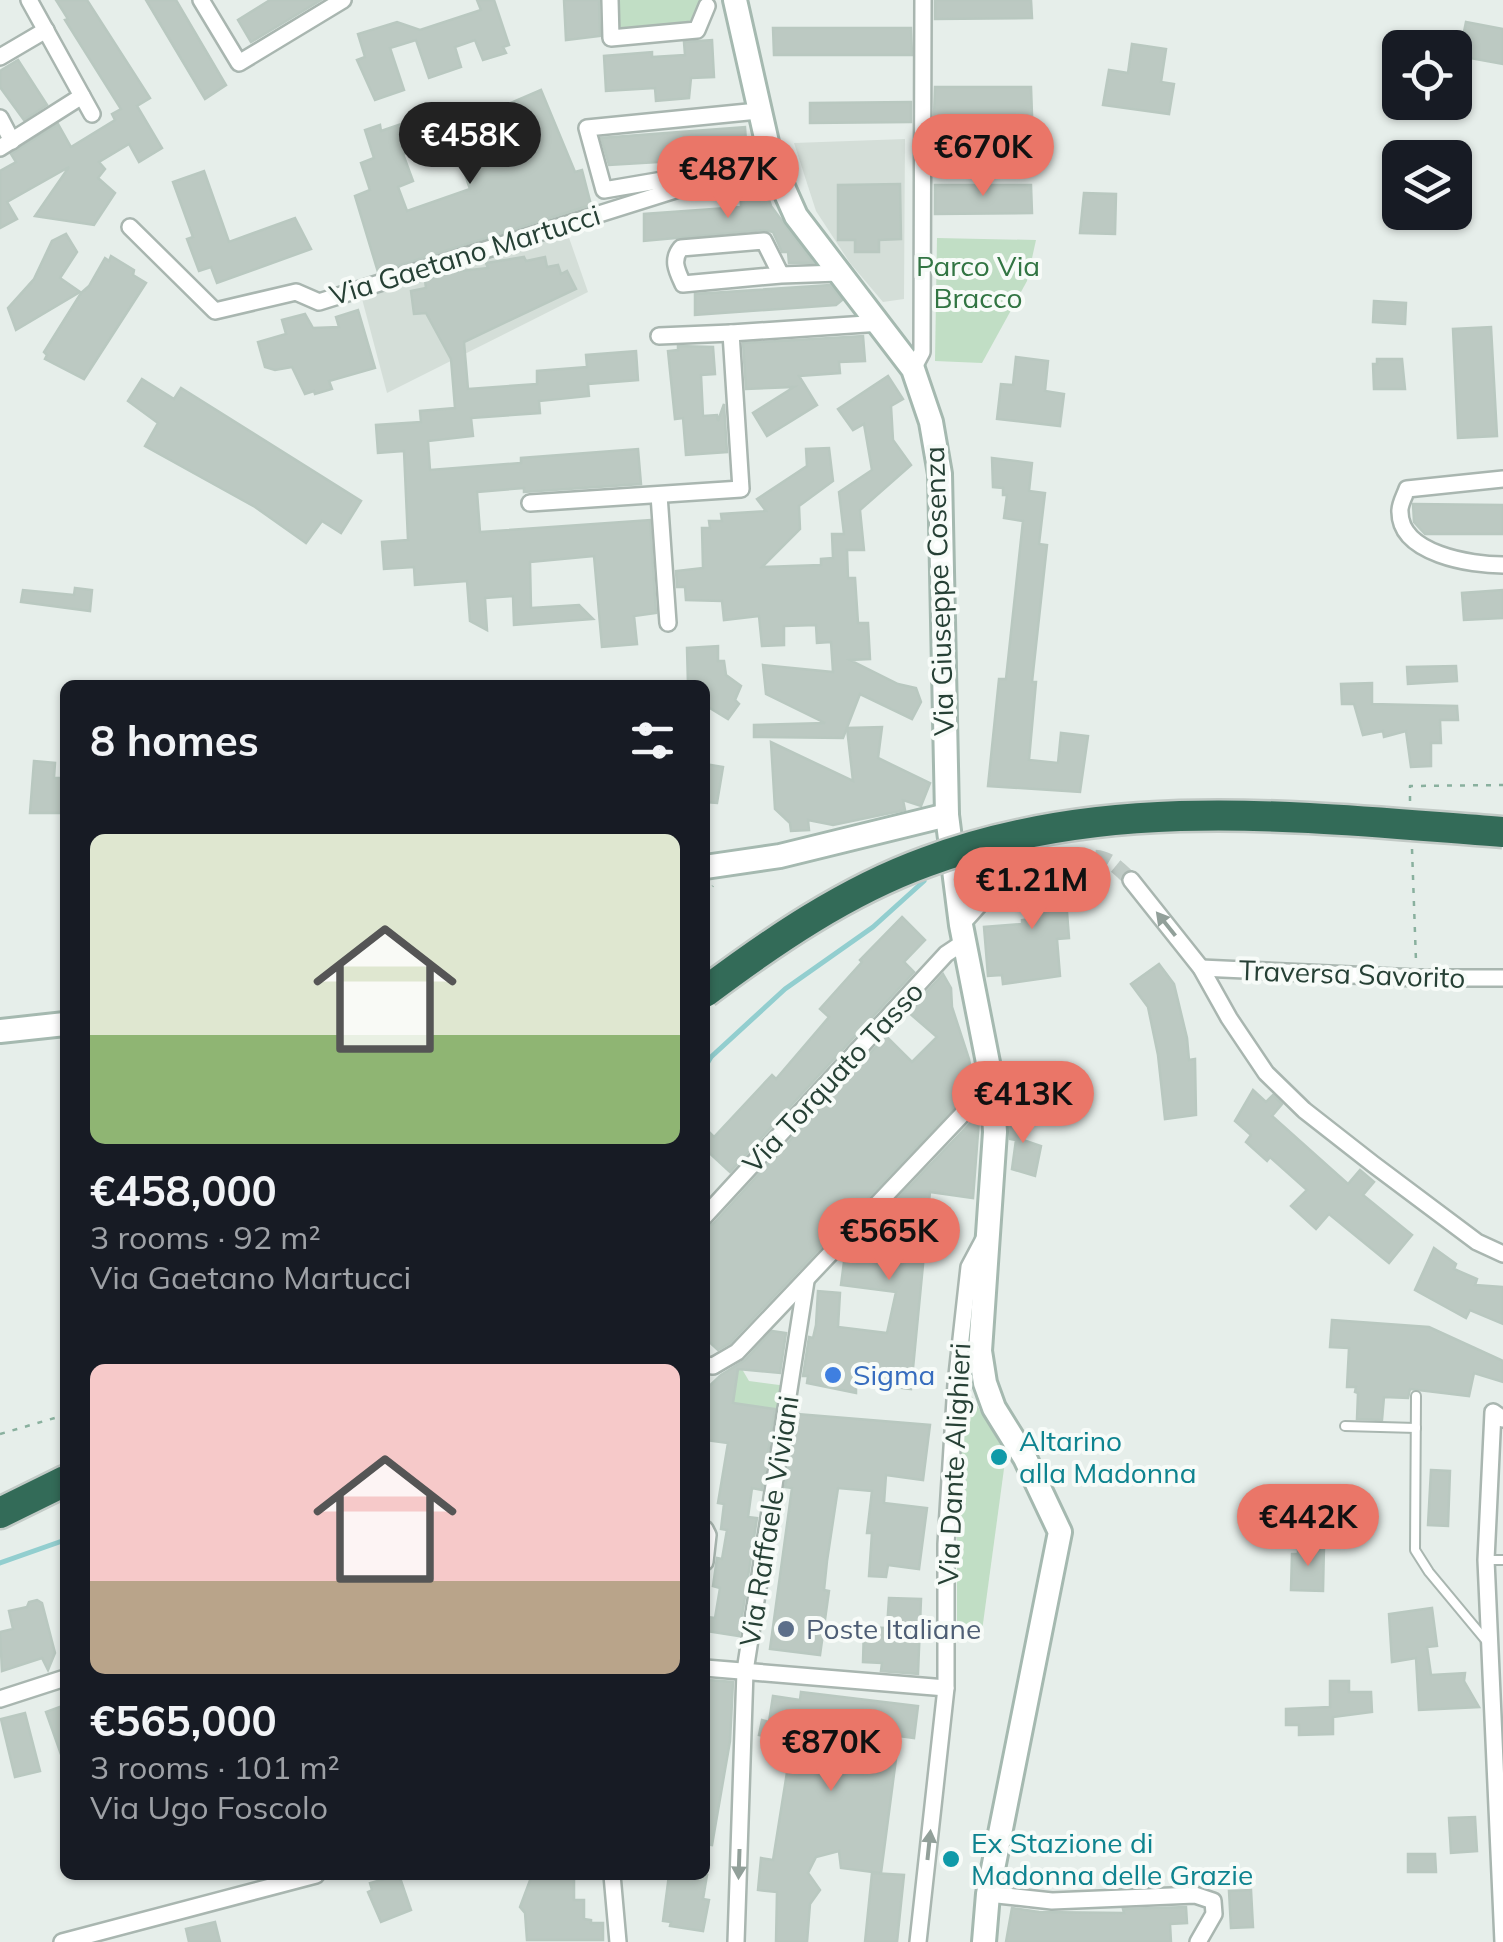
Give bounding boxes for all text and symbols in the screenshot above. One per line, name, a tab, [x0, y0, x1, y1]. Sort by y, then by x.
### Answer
map controls	[1382, 30, 1472, 230]
button: locate	[1382, 30, 1472, 120]
pin: €458K	[400, 102, 540, 187]
text: €458K	[421, 114, 519, 154]
pin: €670K	[913, 114, 1053, 199]
text: €670K	[934, 126, 1032, 166]
pin: €487K	[658, 136, 798, 221]
button: layers	[1382, 140, 1472, 230]
text: €487K	[679, 148, 777, 188]
street label: Via Gaetano Martucci	[325, 197, 604, 312]
park label: Parco Via Bracco	[916, 248, 1040, 315]
street label: Via Giuseppe Cosenza	[916, 446, 961, 736]
icon: filters	[625, 713, 680, 768]
text: 8 homes	[90, 714, 259, 767]
pin: €1.21M	[951, 847, 1113, 932]
text: €1.21M	[976, 859, 1088, 899]
icon: home	[295, 899, 475, 1079]
one-way arrow	[1156, 911, 1177, 937]
street label: Traversa Savorito	[1238, 952, 1466, 995]
street label: Via Torquato Tasso	[735, 974, 930, 1180]
pin: €413K	[953, 1061, 1093, 1146]
text: €413K	[974, 1073, 1072, 1113]
text: €458,000	[90, 1164, 277, 1217]
pin: €565K	[819, 1198, 959, 1283]
text: €565K	[840, 1210, 938, 1250]
text: 3 rooms · 92 m²	[90, 1217, 321, 1257]
text: Via Gaetano Martucci	[90, 1257, 411, 1297]
street label: Via Dante Alighieri	[930, 1342, 977, 1586]
place label: Sigma	[853, 1357, 935, 1392]
marker: Sigma	[822, 1364, 844, 1386]
street label: Via Raffaele Viviani	[731, 1393, 806, 1649]
place label: Altarino alla Madonna	[1019, 1423, 1196, 1490]
icon: home	[295, 1429, 475, 1609]
marker: Altarino alla Madonna	[988, 1446, 1010, 1468]
pin: €442K	[1238, 1484, 1378, 1569]
text: €442K	[1259, 1496, 1357, 1536]
place label: Poste Italiane	[806, 1611, 981, 1646]
marker: Poste Italiane	[775, 1618, 797, 1640]
text: €565,000	[90, 1694, 277, 1747]
pin: €870K	[761, 1709, 901, 1794]
text: €870K	[782, 1721, 880, 1761]
text: 3 rooms · 101 m²	[90, 1747, 340, 1787]
text: Via Ugo Foscolo	[90, 1787, 328, 1827]
place label: Ex Stazione di Madonna delle Grazie	[971, 1825, 1253, 1892]
one-way arrow	[921, 1829, 937, 1860]
marker: Ex Stazione di Madonna delle Grazie	[940, 1848, 962, 1870]
one-way arrow	[730, 1849, 746, 1881]

